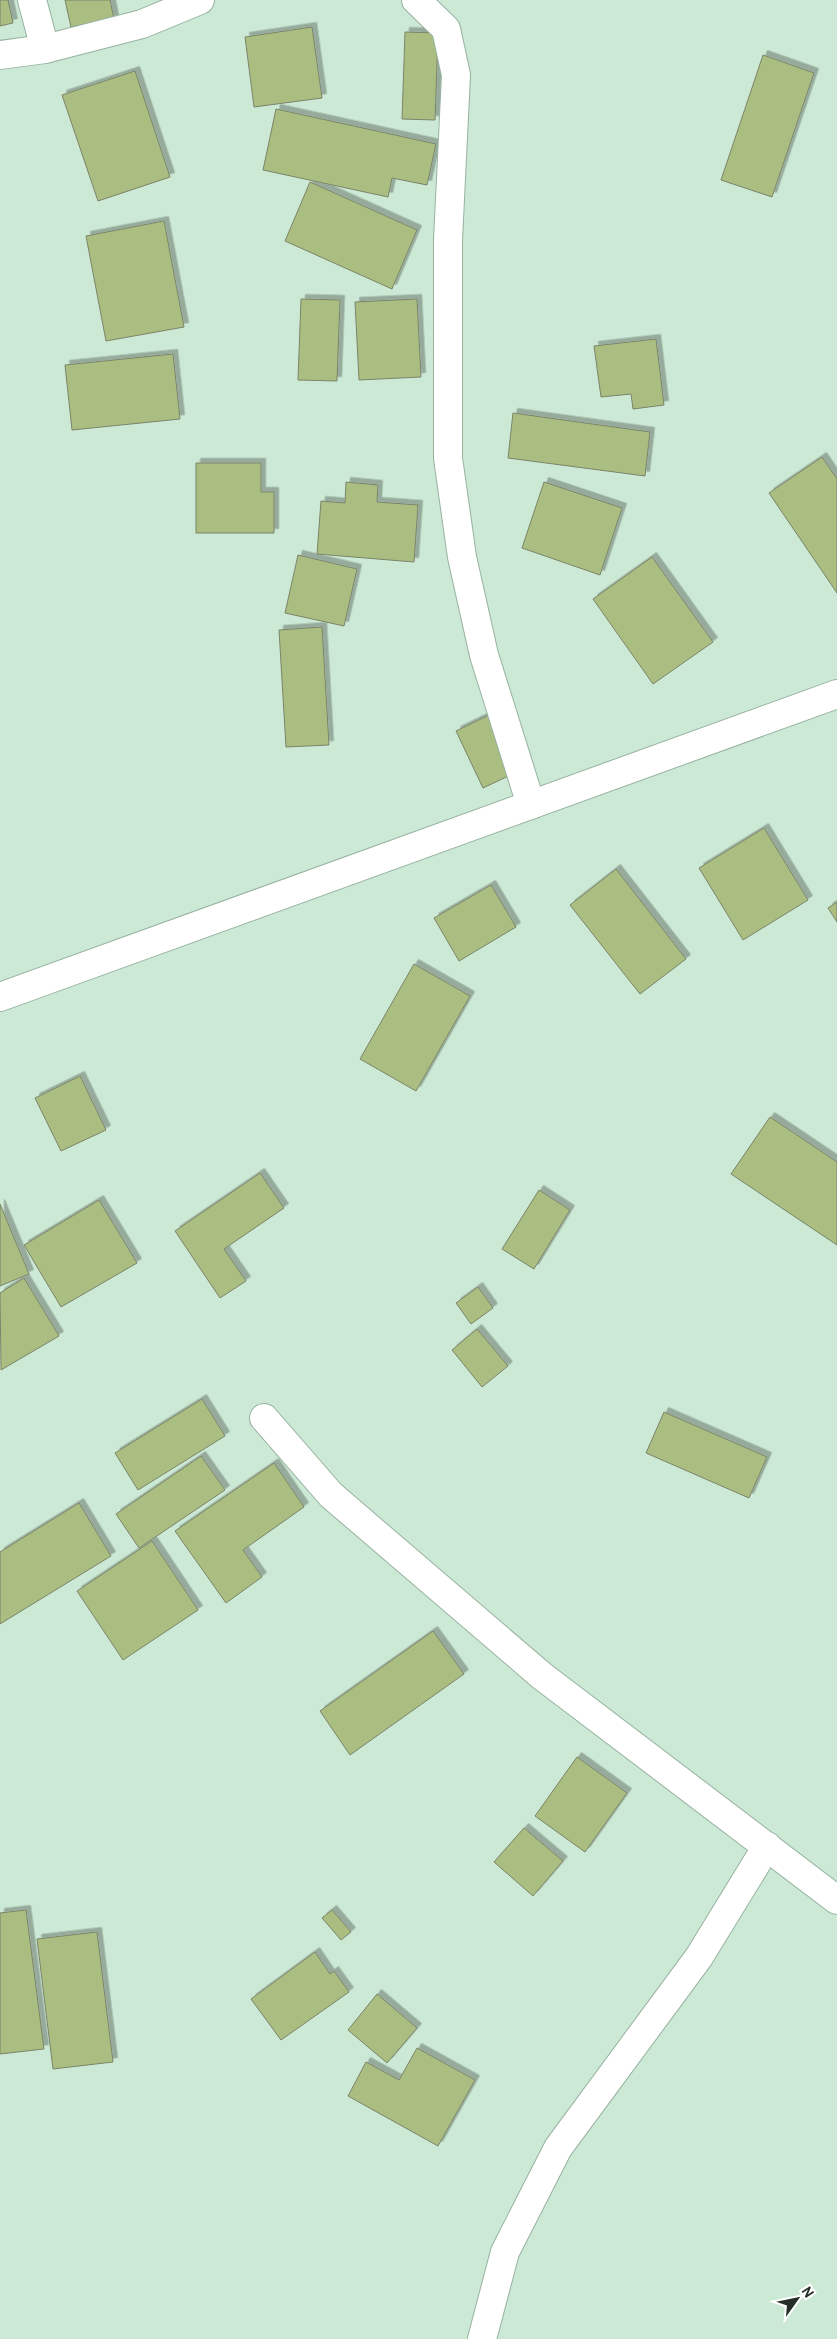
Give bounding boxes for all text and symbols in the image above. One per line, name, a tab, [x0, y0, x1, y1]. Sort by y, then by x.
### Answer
north arrow	[772, 2274, 822, 2324]
text: N	[797, 2284, 817, 2302]

